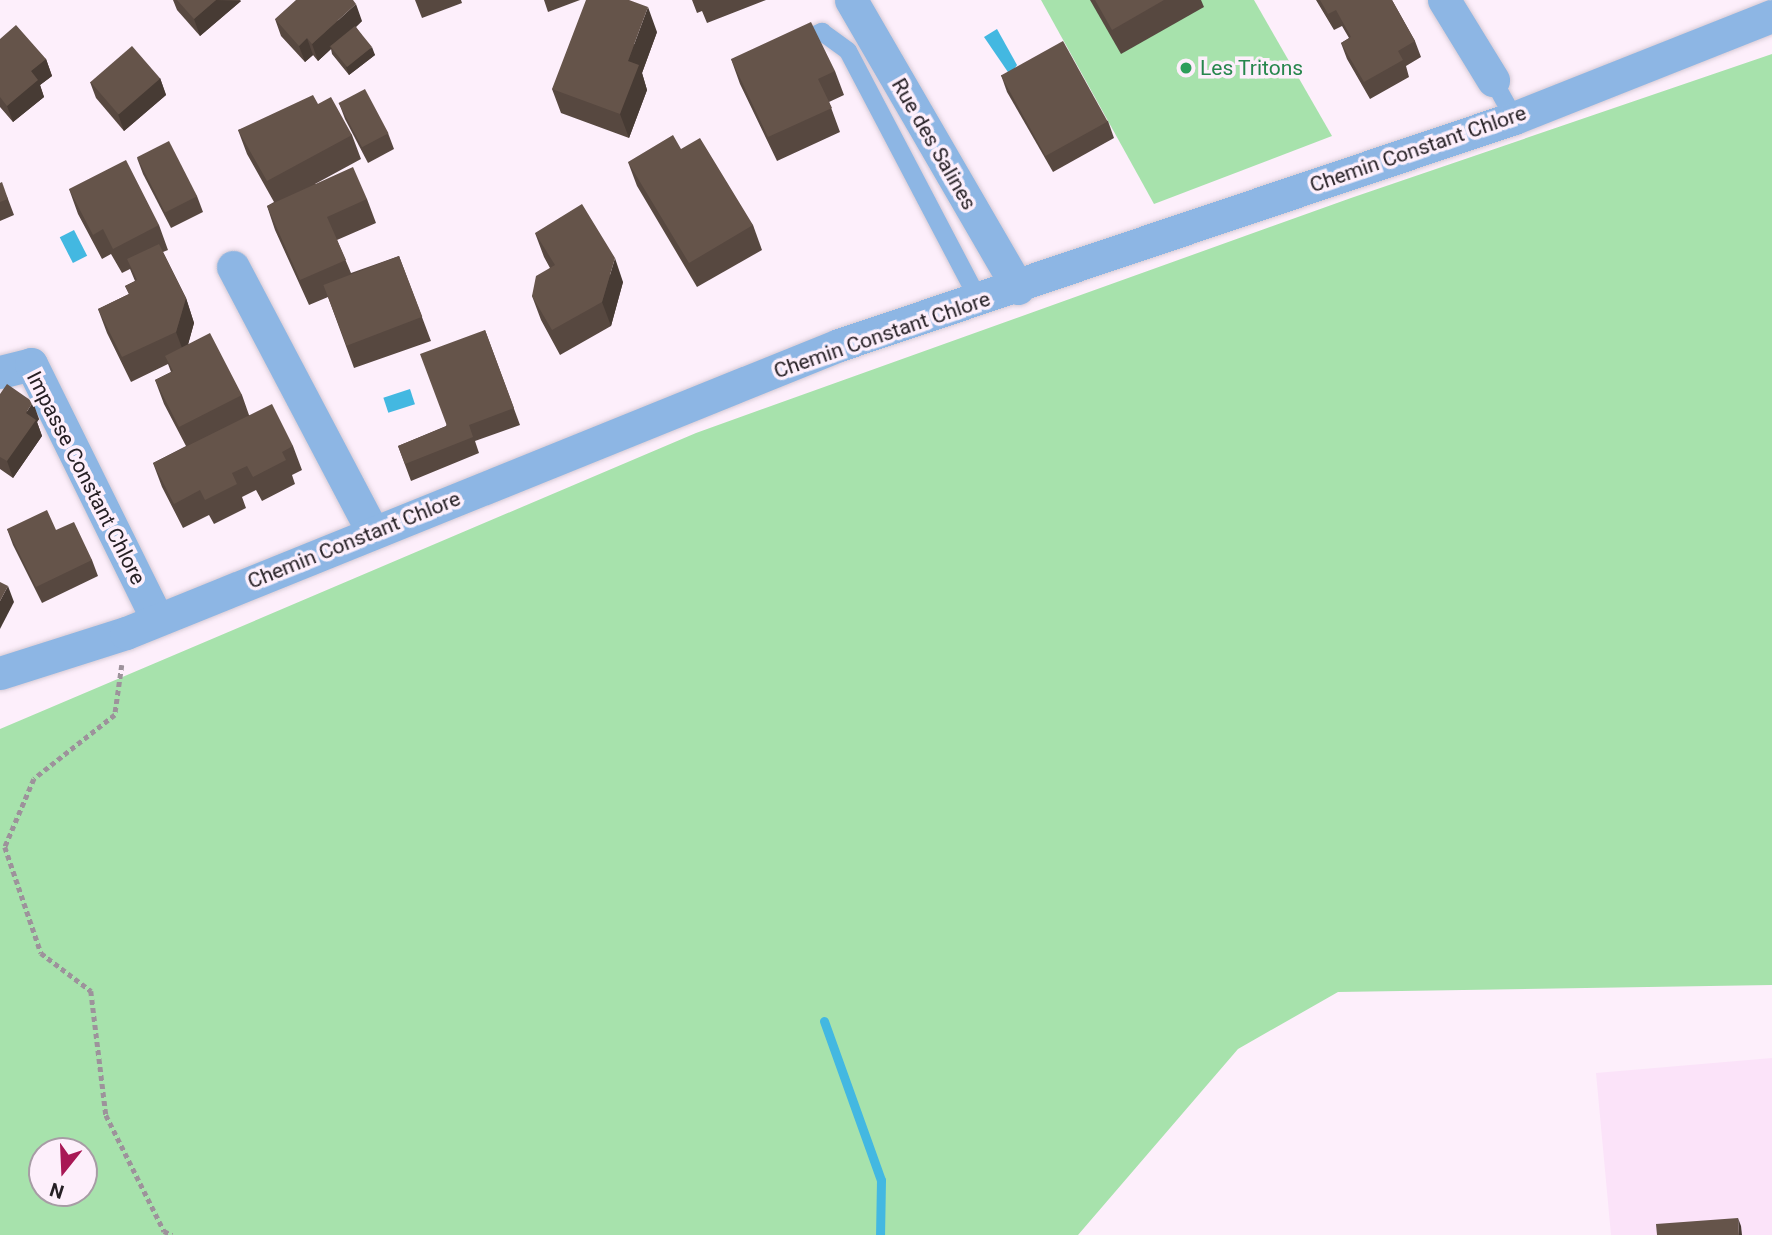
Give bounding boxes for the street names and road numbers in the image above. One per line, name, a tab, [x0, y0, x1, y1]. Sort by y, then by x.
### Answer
street label: Rue des Salines	[886, 74, 982, 214]
street label: Chemin Constant Chlore	[1307, 100, 1529, 198]
street label: Chemin Constant Chlore	[771, 286, 993, 384]
street label: Impasse Constant Chlore	[21, 367, 151, 589]
street label: Chemin Constant Chlore	[244, 486, 464, 594]

